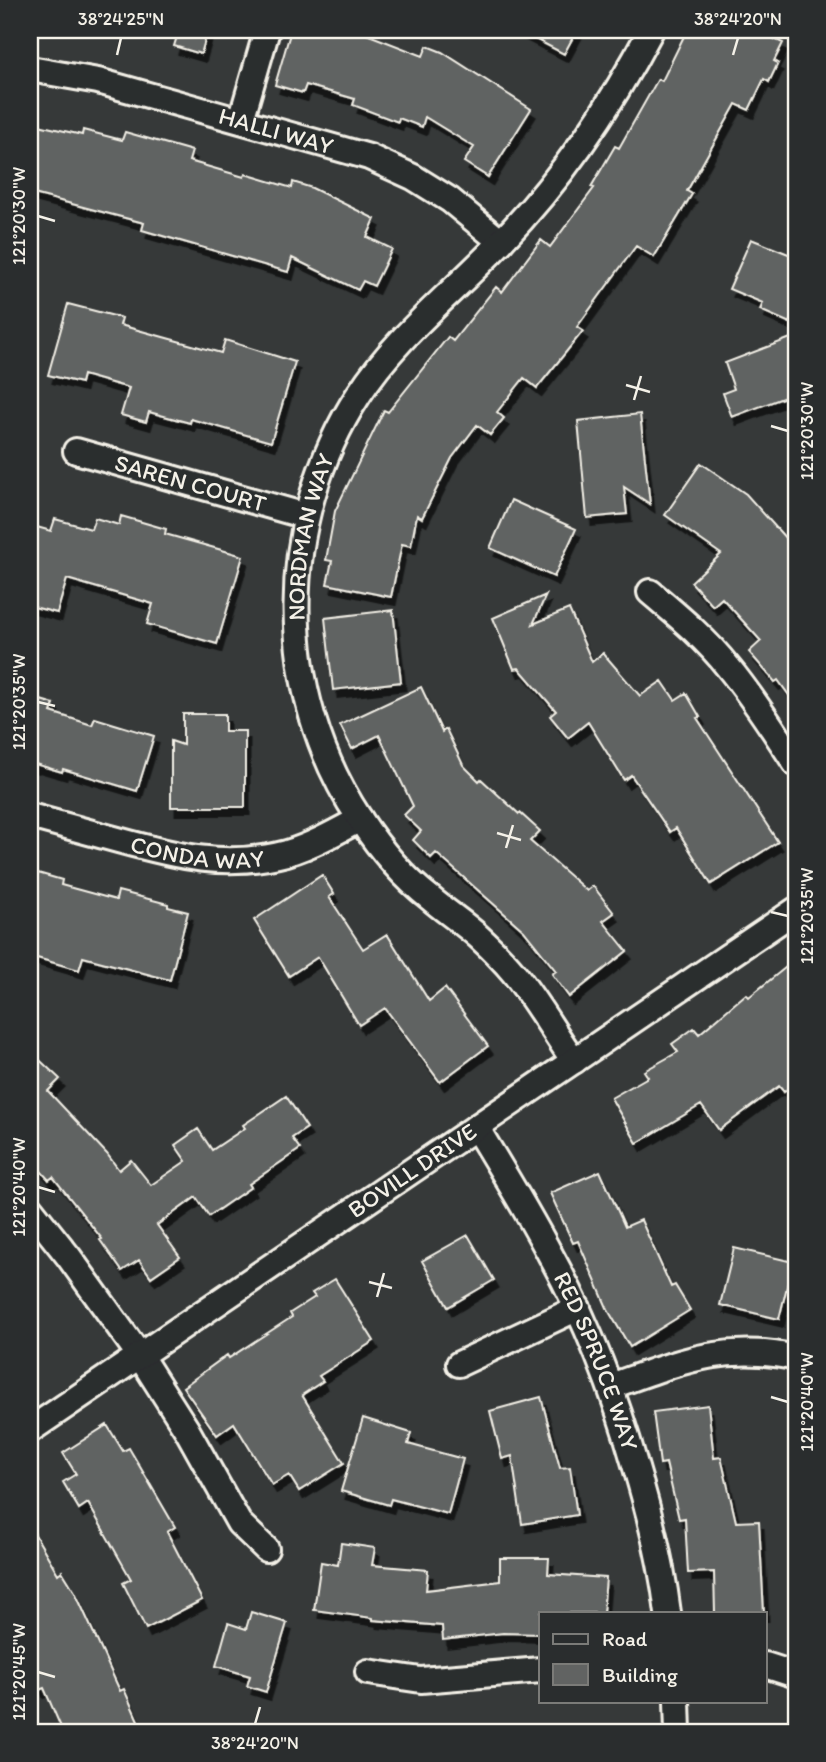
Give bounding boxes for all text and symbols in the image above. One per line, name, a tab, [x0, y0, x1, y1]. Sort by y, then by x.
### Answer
text: 38°24'25"N	[78, 8, 164, 30]
text: 38°24'20"N	[694, 8, 782, 30]
street label: HALLI WAY	[216, 101, 337, 160]
text: 121°20'30"W	[8, 167, 30, 265]
text: 121°20'30"W	[796, 382, 818, 480]
street label: SAREN COURT	[112, 448, 270, 518]
street label: NORDMAN WAY	[281, 449, 340, 621]
text: 121°20'35"W	[8, 654, 30, 750]
street label: CONDA WAY	[127, 829, 266, 874]
text: 121°20'35"W	[796, 868, 818, 964]
street label: BOVILL DRIVE	[342, 1116, 482, 1224]
text: 121°20'40"W	[8, 1137, 30, 1237]
street label: RED SPRUCE WAY	[548, 1267, 645, 1454]
text: 121°20'40"W	[796, 1352, 818, 1452]
legend	[539, 1612, 766, 1702]
text: 121°20'45"W	[8, 1623, 30, 1721]
text: Road	[602, 1626, 648, 1651]
text: Building	[602, 1662, 678, 1687]
text: 38°24'20"N	[211, 1732, 299, 1754]

